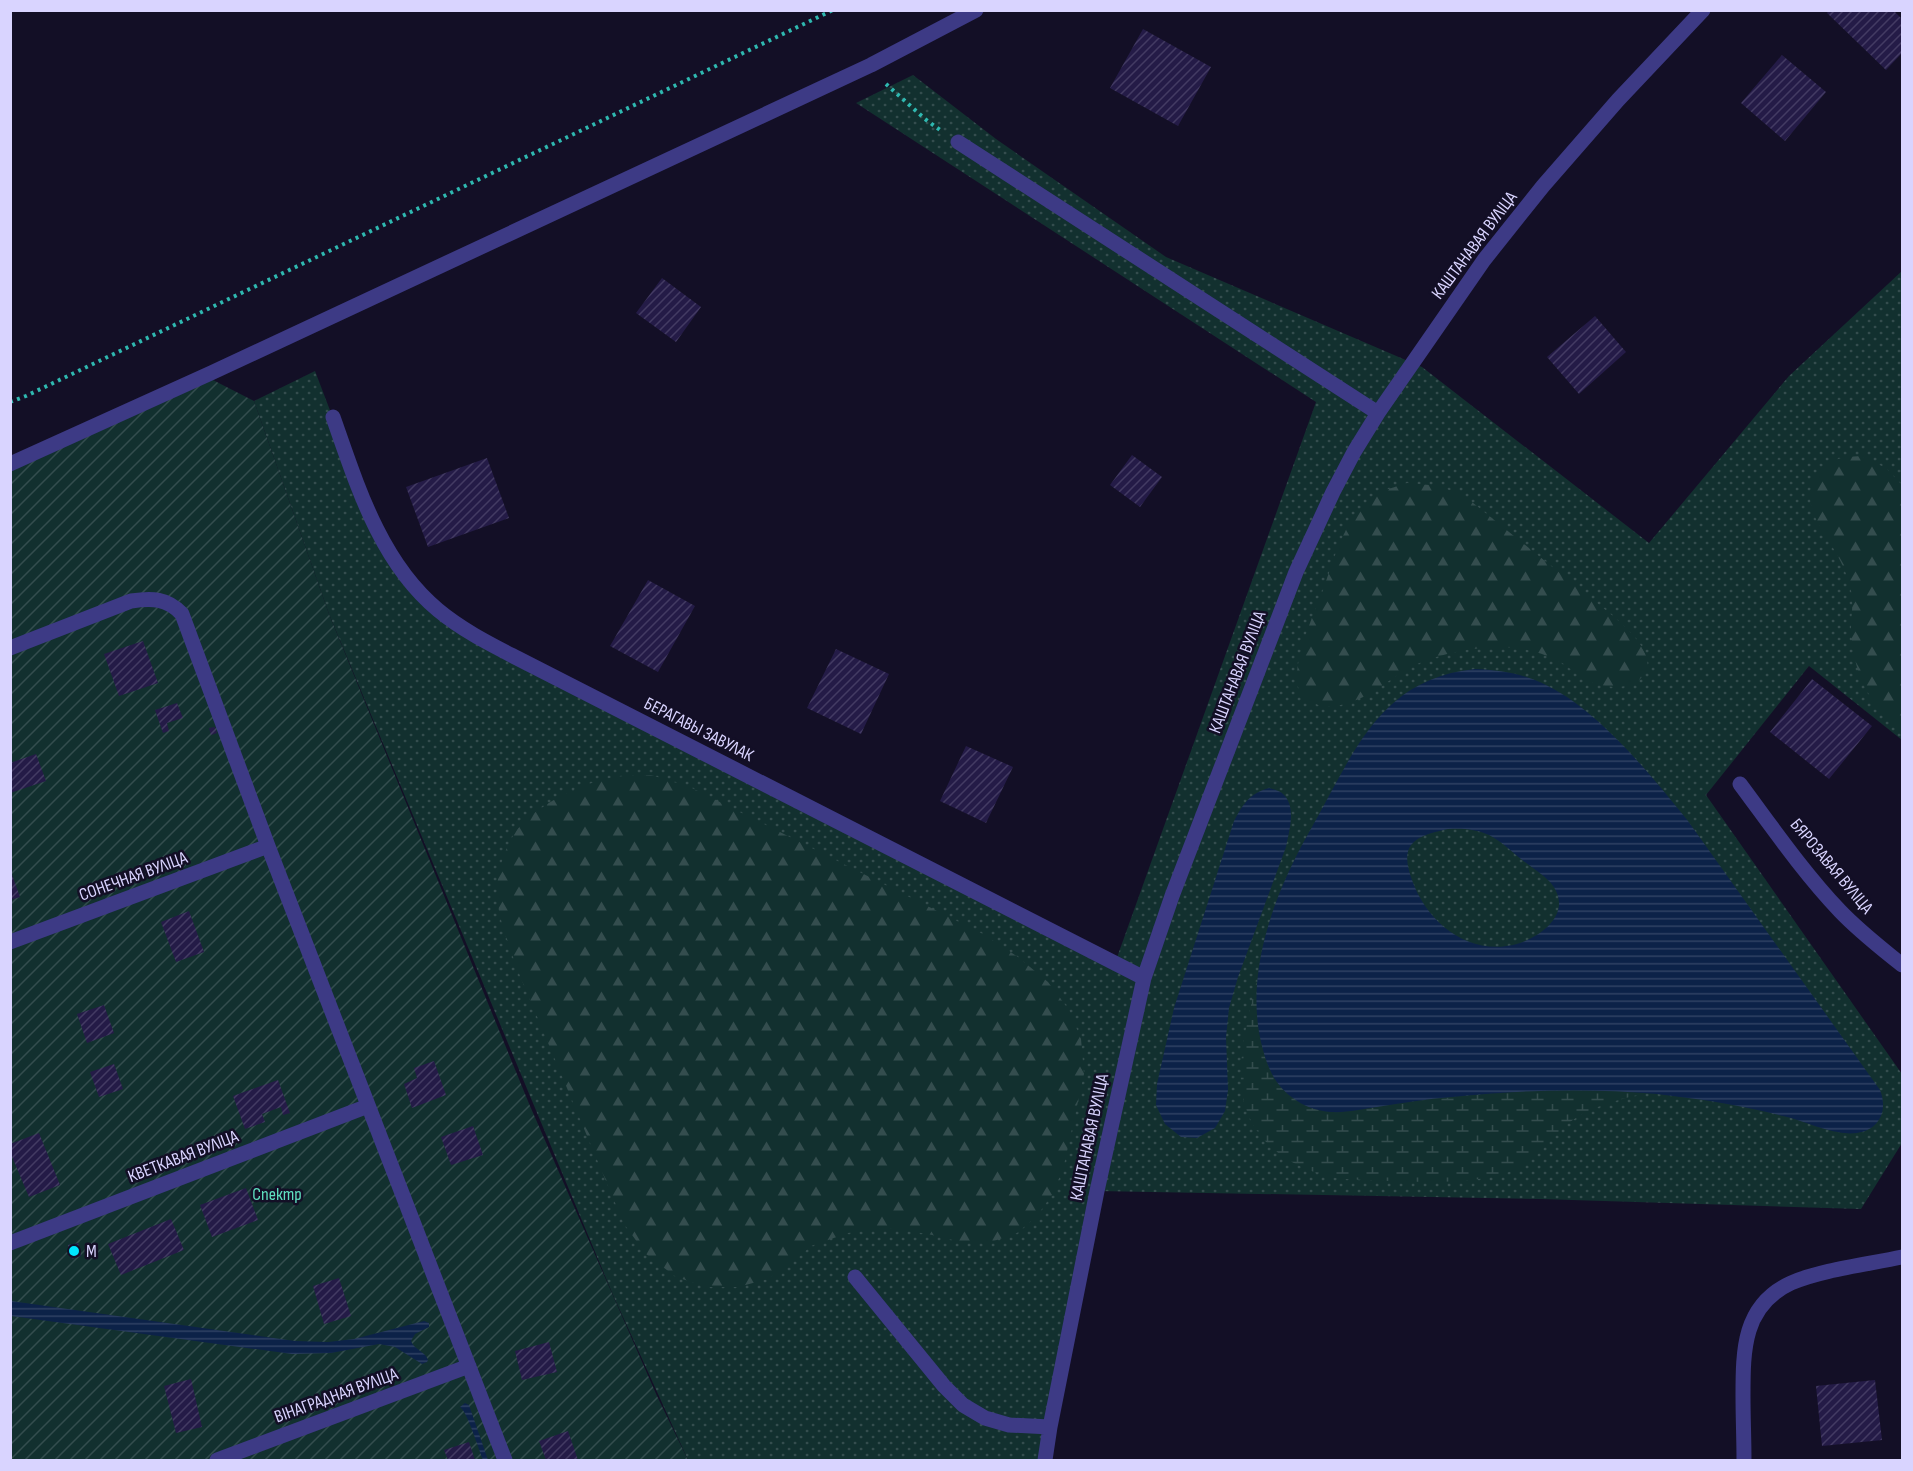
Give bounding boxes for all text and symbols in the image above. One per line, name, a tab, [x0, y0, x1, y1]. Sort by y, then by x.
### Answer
street label: КАШТАНАВАЯ ВУЛІЦА	[1427, 187, 1522, 303]
street label: КАШТАНАВАЯ ВУЛІЦА	[1205, 608, 1271, 736]
street label: БЕРАГАВЫ ЗАВУЛАК	[641, 693, 758, 766]
street label: БЯРОЗАВАЯ ВУЛІЦА	[1786, 814, 1878, 918]
street label: СОНЕЧНАЯ ВУЛІЦА	[76, 847, 190, 906]
street label: КАШТАНАВАЯ ВУЛІЦА	[1066, 1072, 1113, 1202]
street label: КВЕТКАВАЯ ВУЛІЦА	[125, 1126, 242, 1187]
park label: Спектр	[252, 1184, 302, 1205]
place label: М	[86, 1241, 97, 1262]
marker: М	[67, 1244, 81, 1258]
street label: ВІНАГРАДНАЯ ВУЛІЦА	[272, 1363, 401, 1428]

